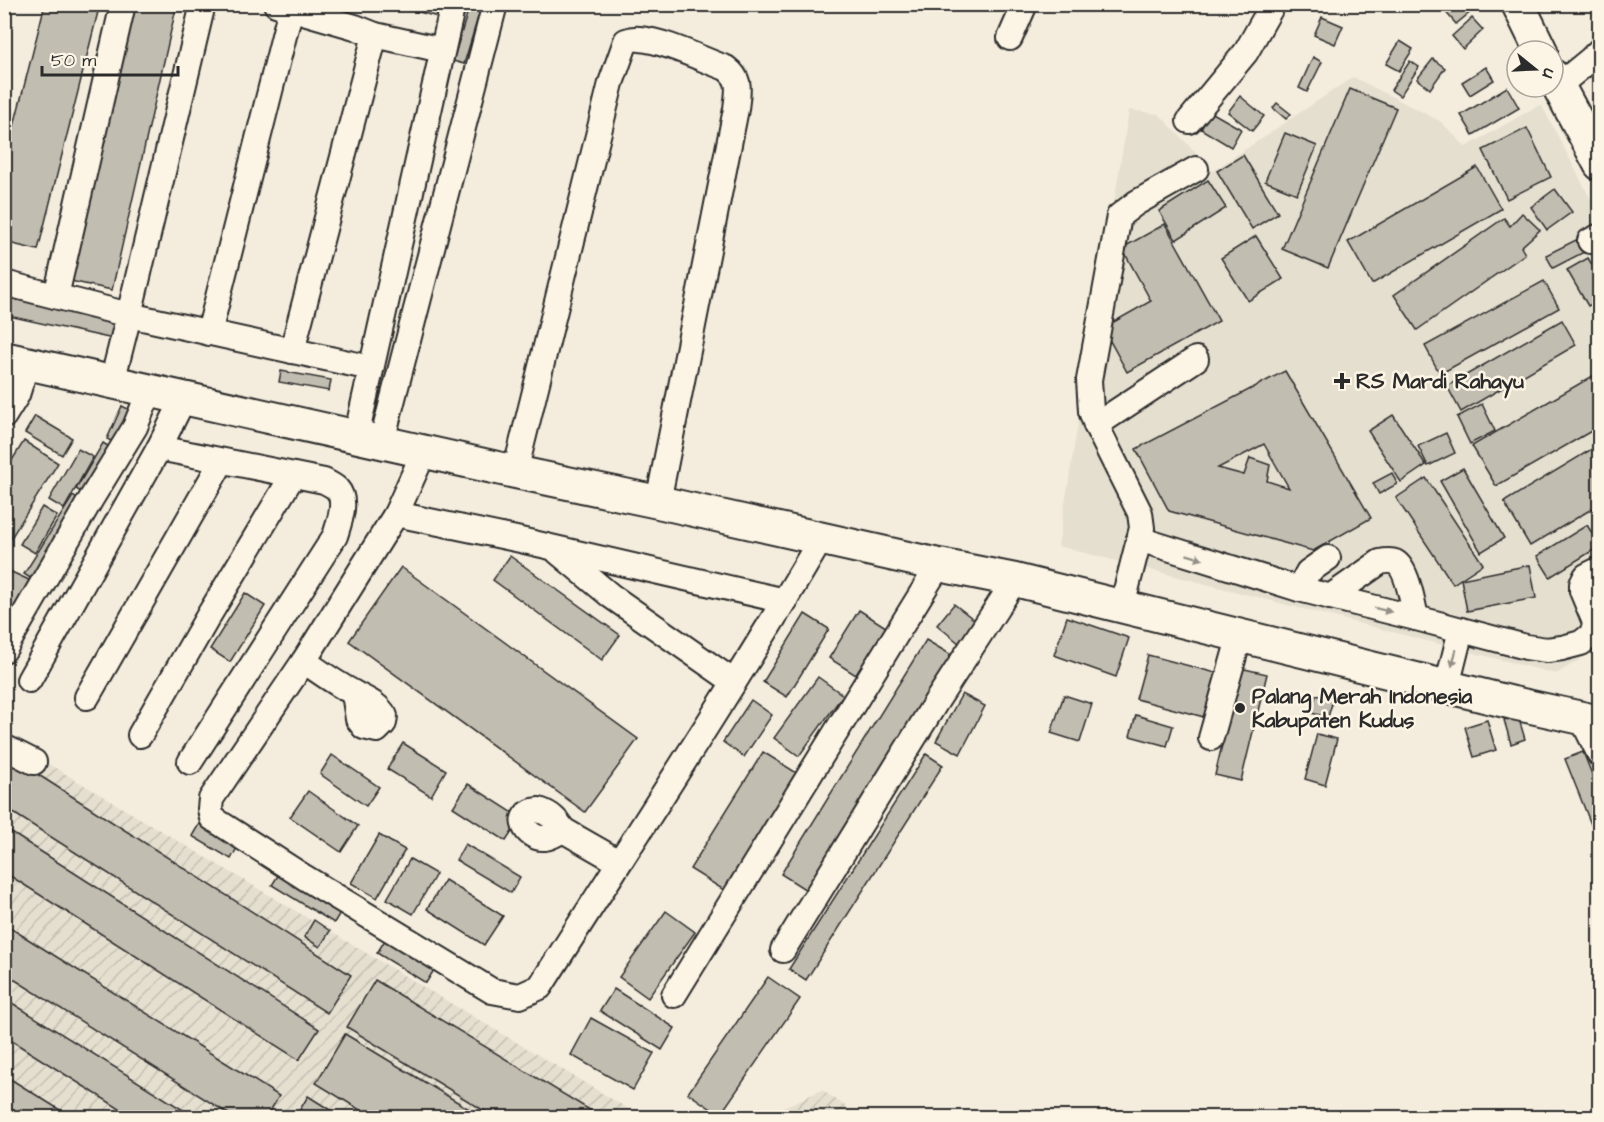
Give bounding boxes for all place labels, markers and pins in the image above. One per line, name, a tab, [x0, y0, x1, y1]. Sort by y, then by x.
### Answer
place label: RS Mardi Rahayu	[1356, 367, 1524, 399]
marker: RS Mardi Rahayu	[1333, 372, 1351, 390]
place label: Palang Merah Indonesia Kabupaten Kudus	[1252, 682, 1472, 736]
marker: Palang Merah Indonesia Kabupaten Kudus	[1233, 701, 1247, 715]

